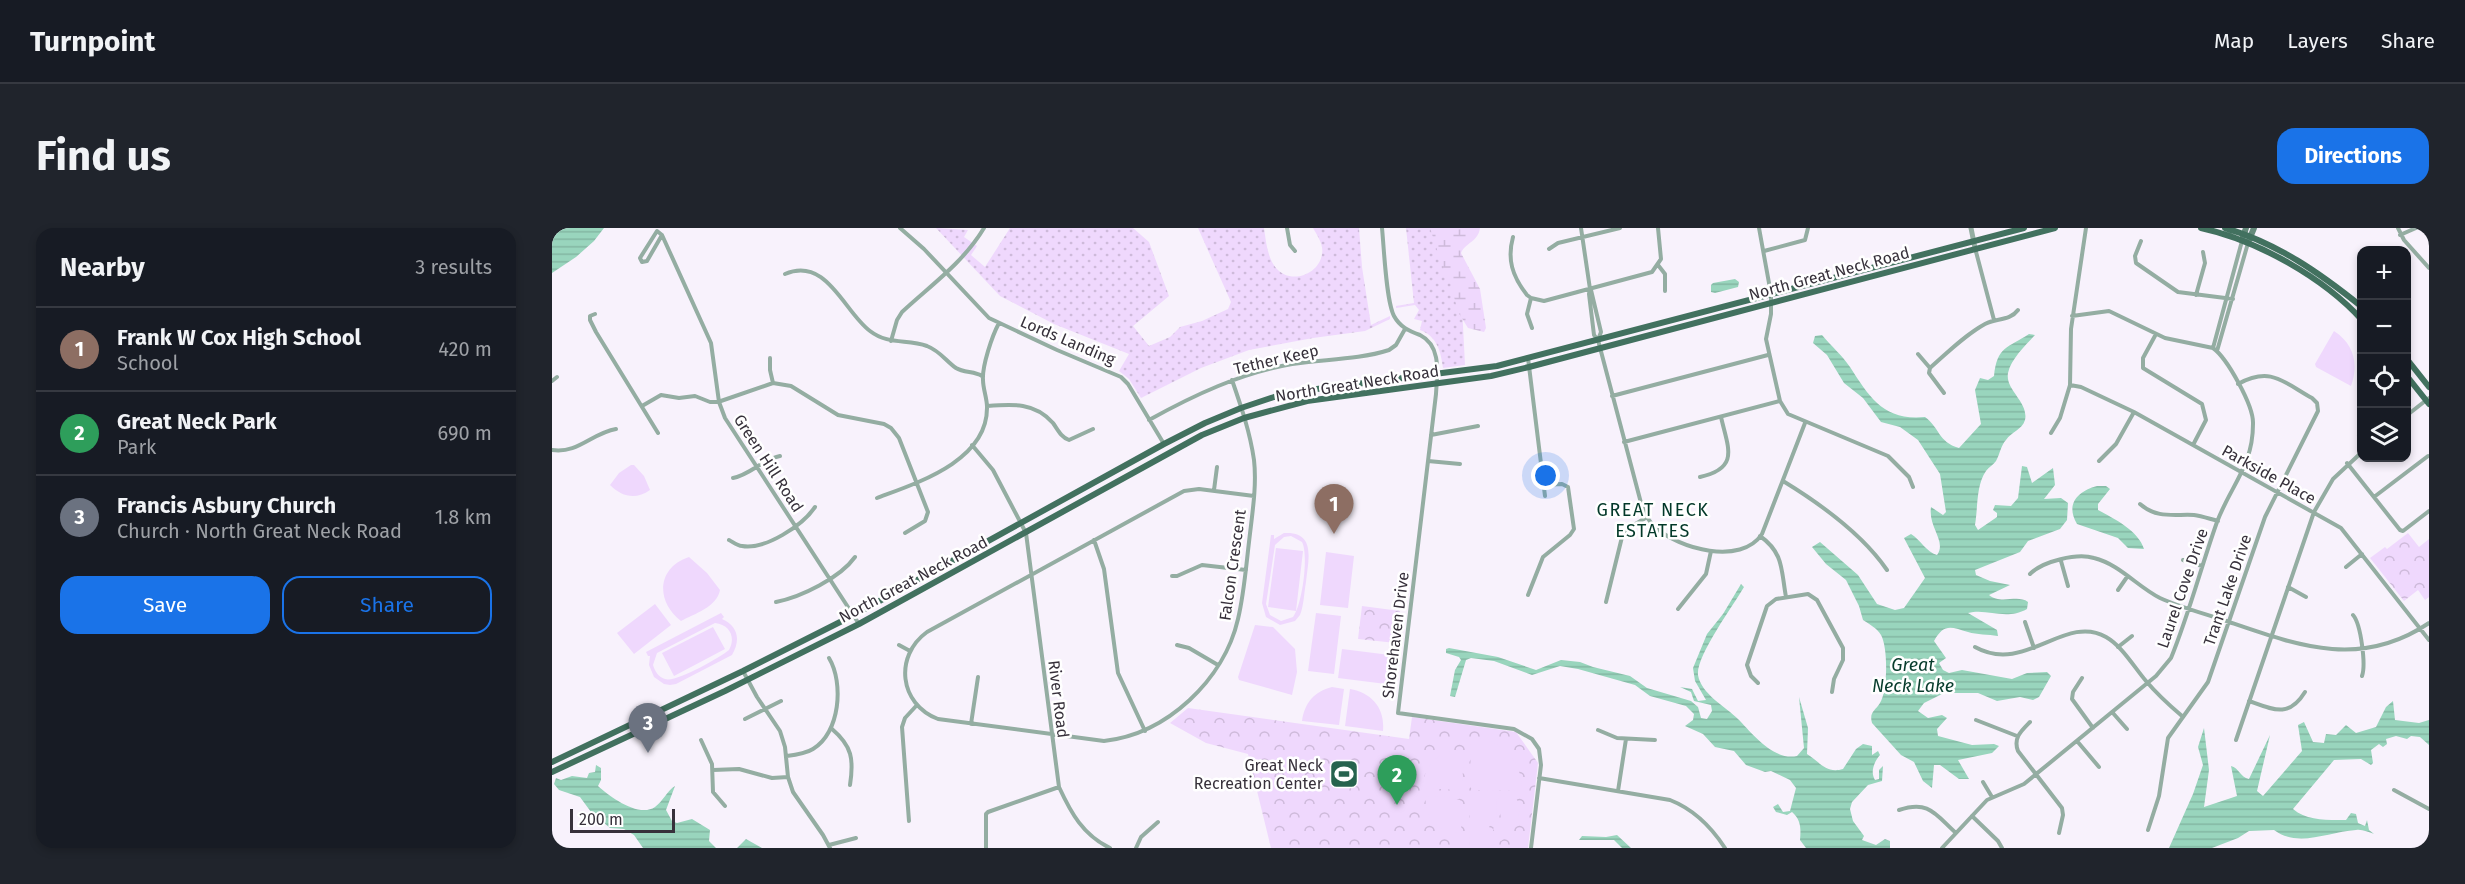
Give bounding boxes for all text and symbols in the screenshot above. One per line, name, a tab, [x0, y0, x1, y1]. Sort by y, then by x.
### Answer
text: Turnpoint	[30, 25, 155, 58]
text: Map	[2214, 28, 2254, 54]
text: Layers	[2287, 28, 2348, 54]
text: Share	[2381, 28, 2435, 54]
button: Directions	[2277, 128, 2429, 184]
text: Find us	[36, 131, 171, 181]
street label: North Great Neck Road	[1747, 243, 1912, 304]
map controls	[2357, 246, 2411, 462]
button: +	[2357, 246, 2411, 300]
text: Nearby	[60, 252, 145, 283]
text: 3 results	[415, 255, 492, 279]
button: −	[2357, 300, 2411, 354]
street label: Lords Landing	[1017, 312, 1119, 369]
text: Frank W Cox High School	[117, 324, 361, 351]
text: 1	[75, 337, 84, 361]
text: 420 m	[438, 337, 492, 361]
street label: Tether Keep	[1232, 340, 1320, 378]
text: School	[117, 351, 178, 375]
button: locate	[2357, 354, 2411, 408]
street label: North Great Neck Road	[1274, 361, 1440, 406]
text: Great Neck Park	[117, 408, 277, 435]
button: layers	[2357, 408, 2411, 462]
street label: Green Hill Road	[730, 411, 807, 516]
text: 2	[74, 421, 85, 445]
text: 690 m	[438, 421, 492, 445]
text: Park	[117, 435, 156, 459]
street label: Parkside Place	[2218, 441, 2319, 508]
your location	[1531, 461, 1560, 490]
pin: 1	[1314, 484, 1354, 534]
text: Francis Asbury Church	[117, 492, 336, 519]
district label: GREAT NECK ESTATES	[1597, 499, 1709, 542]
text: 3	[74, 505, 85, 529]
text: 1.8 km	[435, 505, 492, 529]
street label: Falcon Crescent	[1215, 508, 1250, 622]
text: Church · North Great Neck Road	[117, 519, 402, 543]
street label: Laurel Cove Drive	[2153, 526, 2212, 651]
street label: North Great Neck Road	[836, 532, 991, 627]
street label: Trant Lake Drive	[2200, 532, 2255, 648]
street label: Shorehaven Drive	[1378, 571, 1413, 699]
button: Save	[60, 576, 270, 634]
button: Share	[282, 576, 492, 634]
water label: Great Neck Lake	[1872, 654, 1954, 697]
street label: River Road	[1044, 659, 1073, 739]
pin: 3	[628, 704, 668, 753]
place label: Great Neck Recreation Center	[1194, 756, 1324, 793]
pin: 2	[1378, 756, 1416, 805]
sports icon: Great Neck Recreation Center	[1328, 758, 1360, 790]
scale bar	[570, 806, 675, 834]
text: 200 m	[579, 810, 623, 829]

